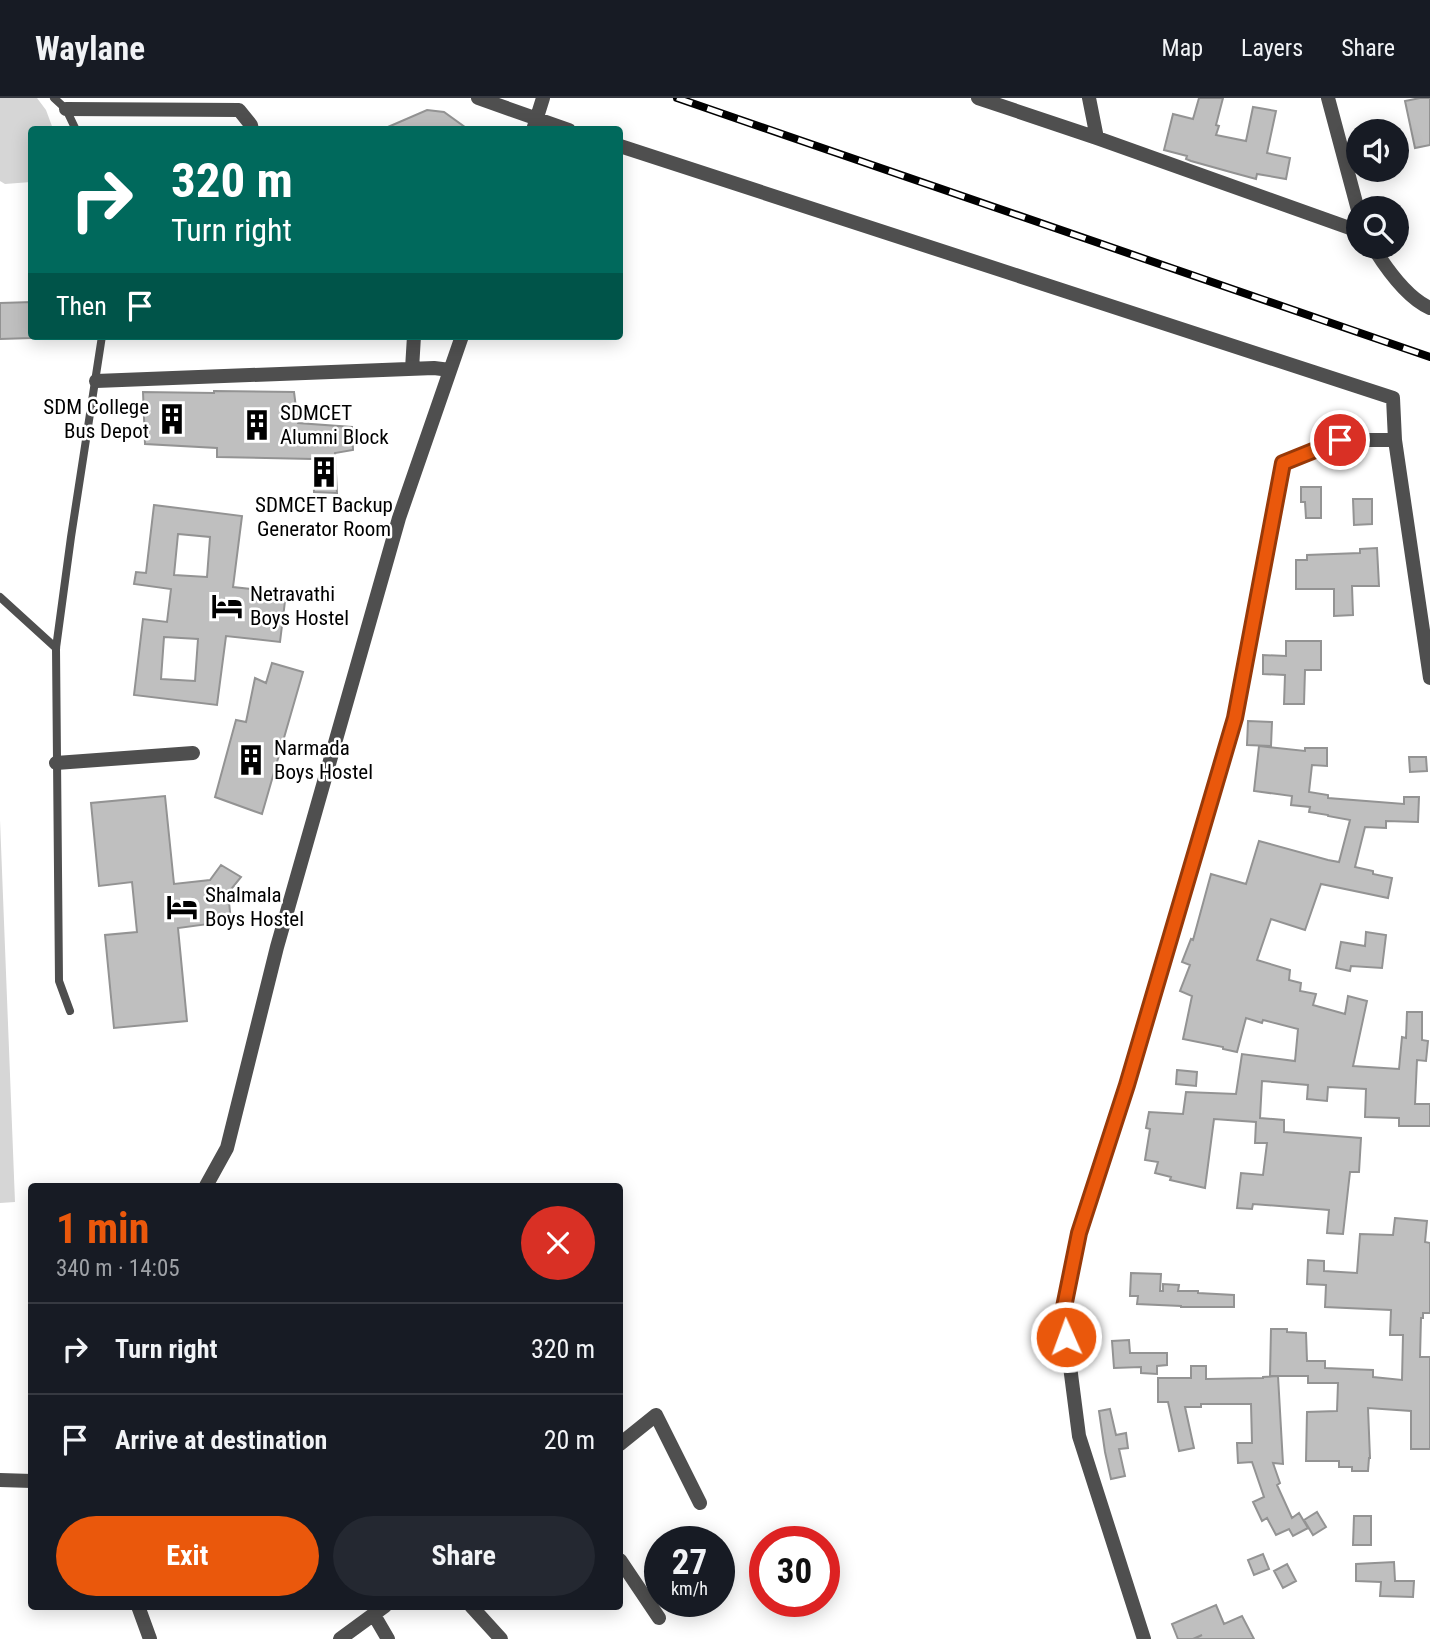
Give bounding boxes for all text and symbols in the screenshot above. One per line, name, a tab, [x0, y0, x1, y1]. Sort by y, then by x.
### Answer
text: Waylane	[35, 29, 145, 68]
text: Map	[1162, 34, 1203, 62]
text: Layers	[1241, 34, 1303, 62]
text: Share	[1341, 34, 1395, 62]
map controls	[1346, 119, 1409, 259]
button: sound	[1346, 119, 1409, 182]
text: 320 m	[171, 152, 293, 209]
icon: right	[56, 154, 147, 245]
button: search	[1346, 196, 1409, 259]
text: Turn right	[171, 211, 292, 249]
icon: arrive	[121, 287, 159, 325]
text: Then	[56, 291, 107, 321]
place label: SDM College Bus Depot	[43, 395, 149, 443]
place label: SDMCET Alumni Block	[280, 401, 389, 449]
building icon: SDM College Bus Depot	[155, 402, 189, 436]
building icon: SDMCET Alumni Block	[240, 408, 274, 442]
pin	[1310, 410, 1370, 470]
icon: arrive	[1321, 421, 1359, 459]
building icon: SDMCET Backup Generator Room	[307, 455, 341, 489]
place label: SDMCET Backup Generator Room	[255, 493, 393, 541]
place label: Netravathi Boys Hostel	[250, 582, 349, 630]
hotel icon: Netravathi Boys Hostel	[210, 589, 244, 623]
place label: Narmada Boys Hostel	[274, 736, 373, 784]
building icon: Narmada Boys Hostel	[234, 743, 268, 777]
place label: Shalmala Boys Hostel	[205, 883, 304, 931]
hotel icon: Shalmala Boys Hostel	[165, 890, 199, 924]
text: 1 min	[56, 1204, 149, 1253]
button: close	[521, 1206, 595, 1280]
text: 340 m · 14:05	[56, 1255, 180, 1282]
position arrow	[1029, 1300, 1103, 1374]
icon: right	[56, 1330, 94, 1368]
text: Turn right	[115, 1334, 217, 1364]
text: 320 m	[531, 1334, 595, 1364]
icon: arrive	[56, 1421, 94, 1459]
text: Arrive at destination	[115, 1425, 327, 1455]
text: 20 m	[544, 1425, 595, 1455]
button: Exit	[56, 1516, 319, 1596]
button: Share	[333, 1516, 595, 1596]
speed limit sign: 30	[749, 1526, 840, 1617]
text: 27	[672, 1542, 707, 1583]
text: km/h	[671, 1578, 708, 1599]

